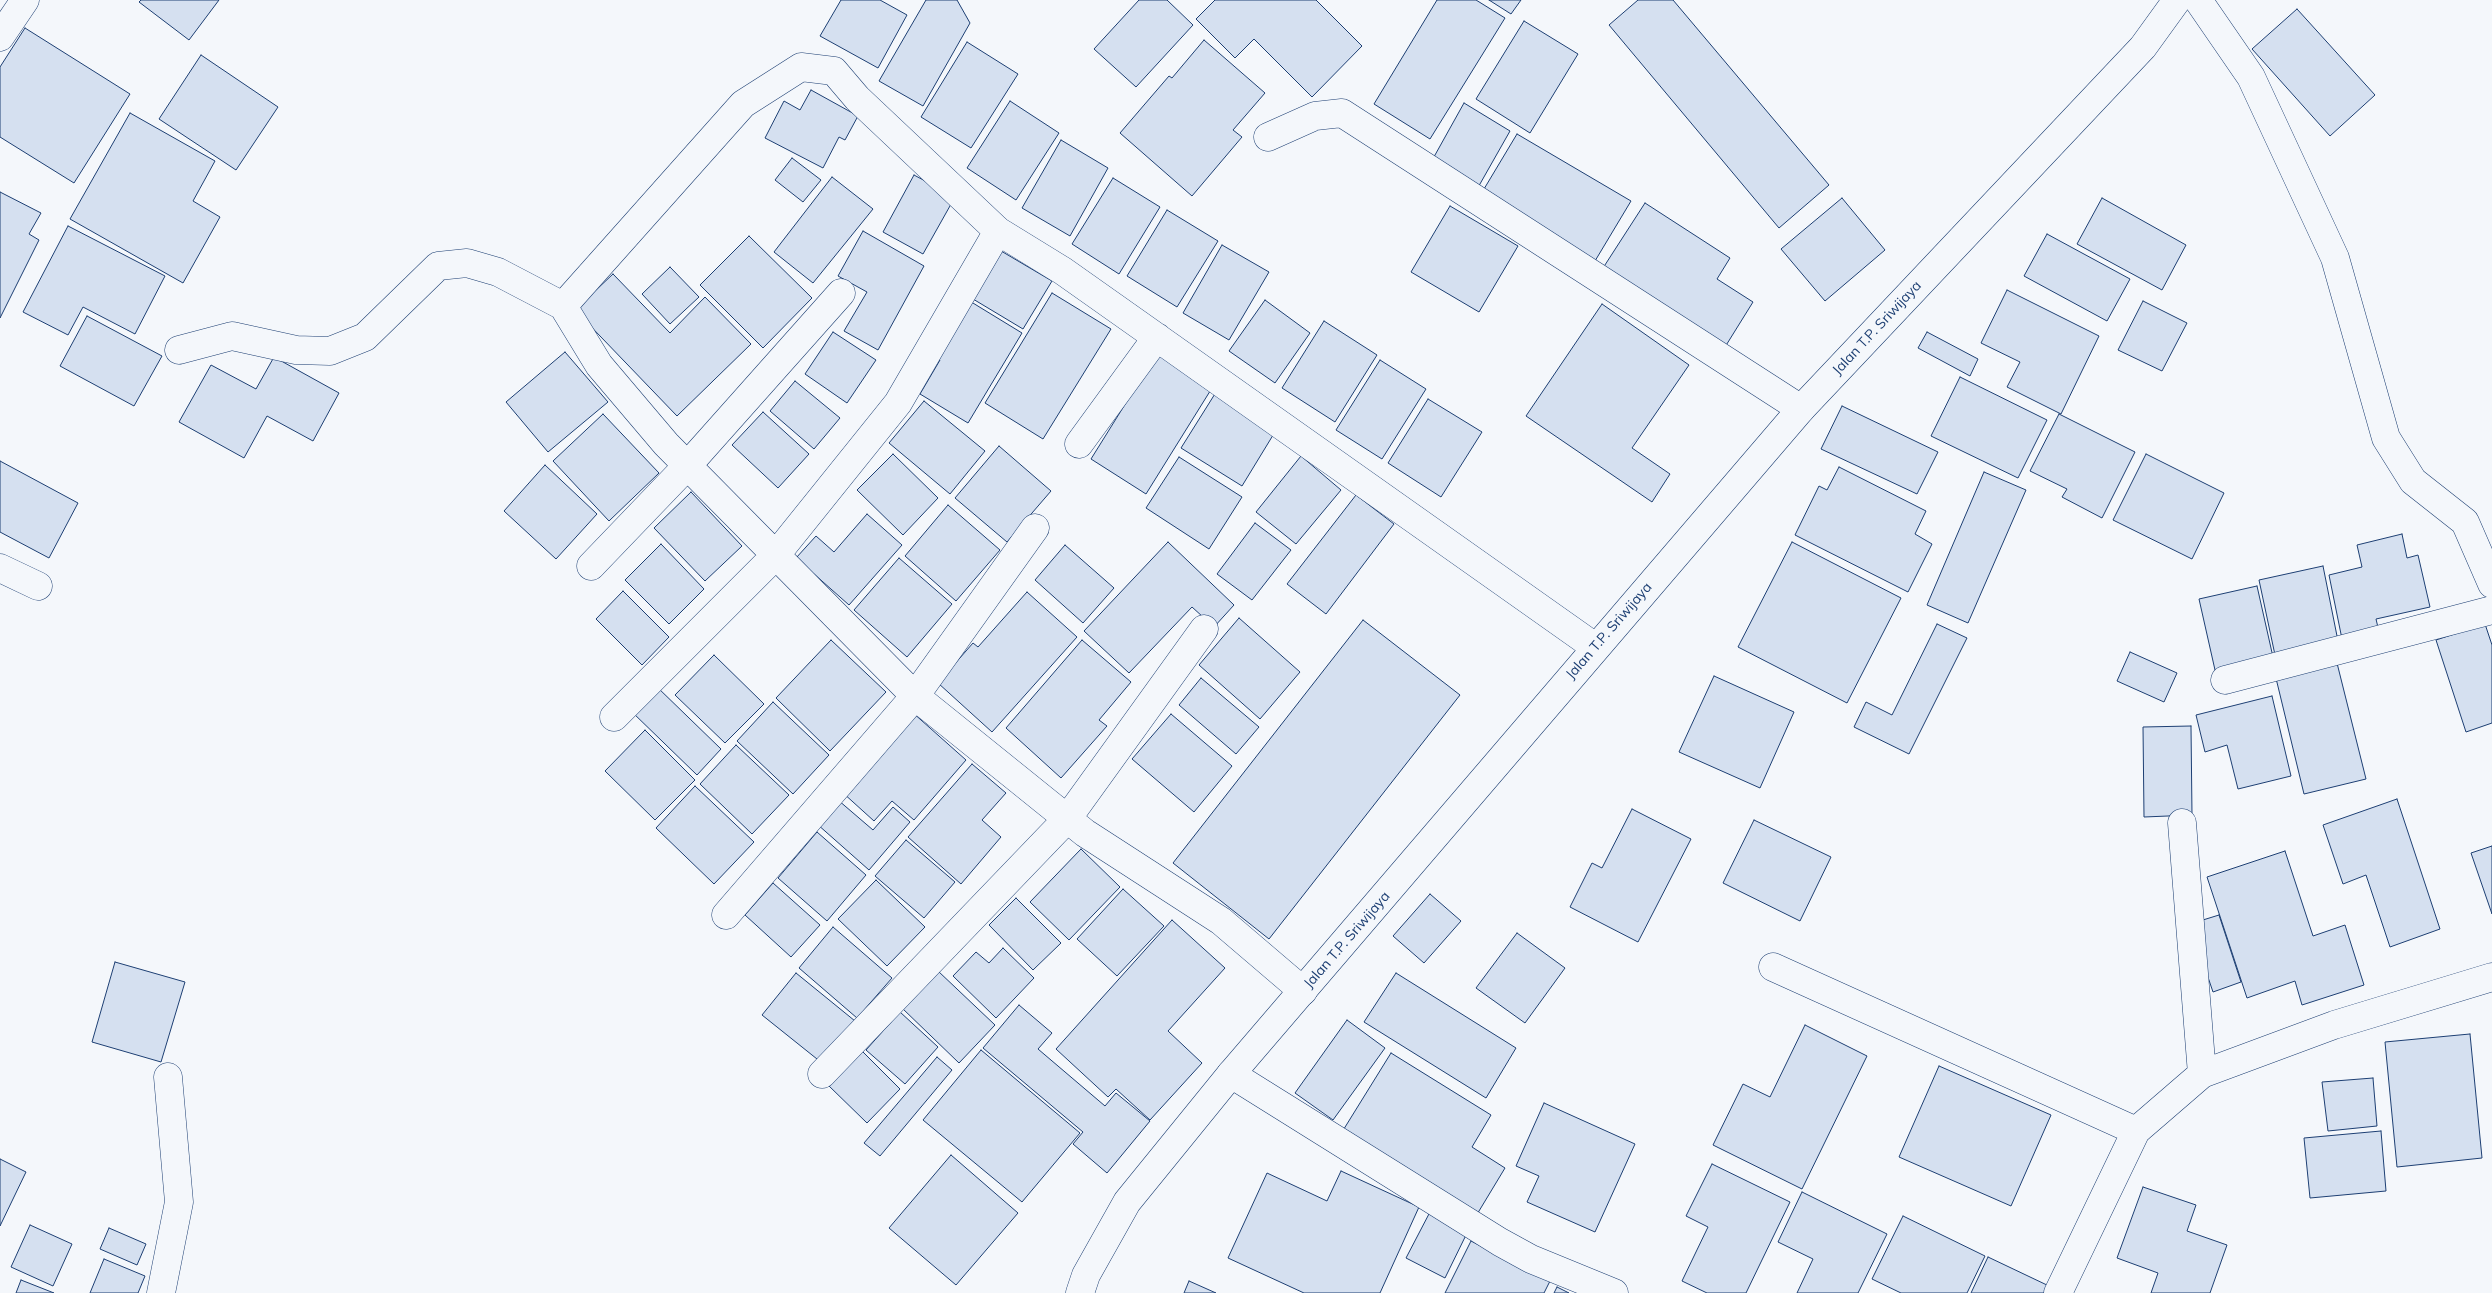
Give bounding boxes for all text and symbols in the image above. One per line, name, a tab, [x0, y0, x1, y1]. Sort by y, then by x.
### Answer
street label: Jalan T.P. Sriwijaya	[1829, 277, 1925, 379]
street label: Jalan T.P. Sriwijaya	[1562, 579, 1656, 683]
street label: Jalan T.P. Sriwijaya	[1300, 888, 1394, 992]

